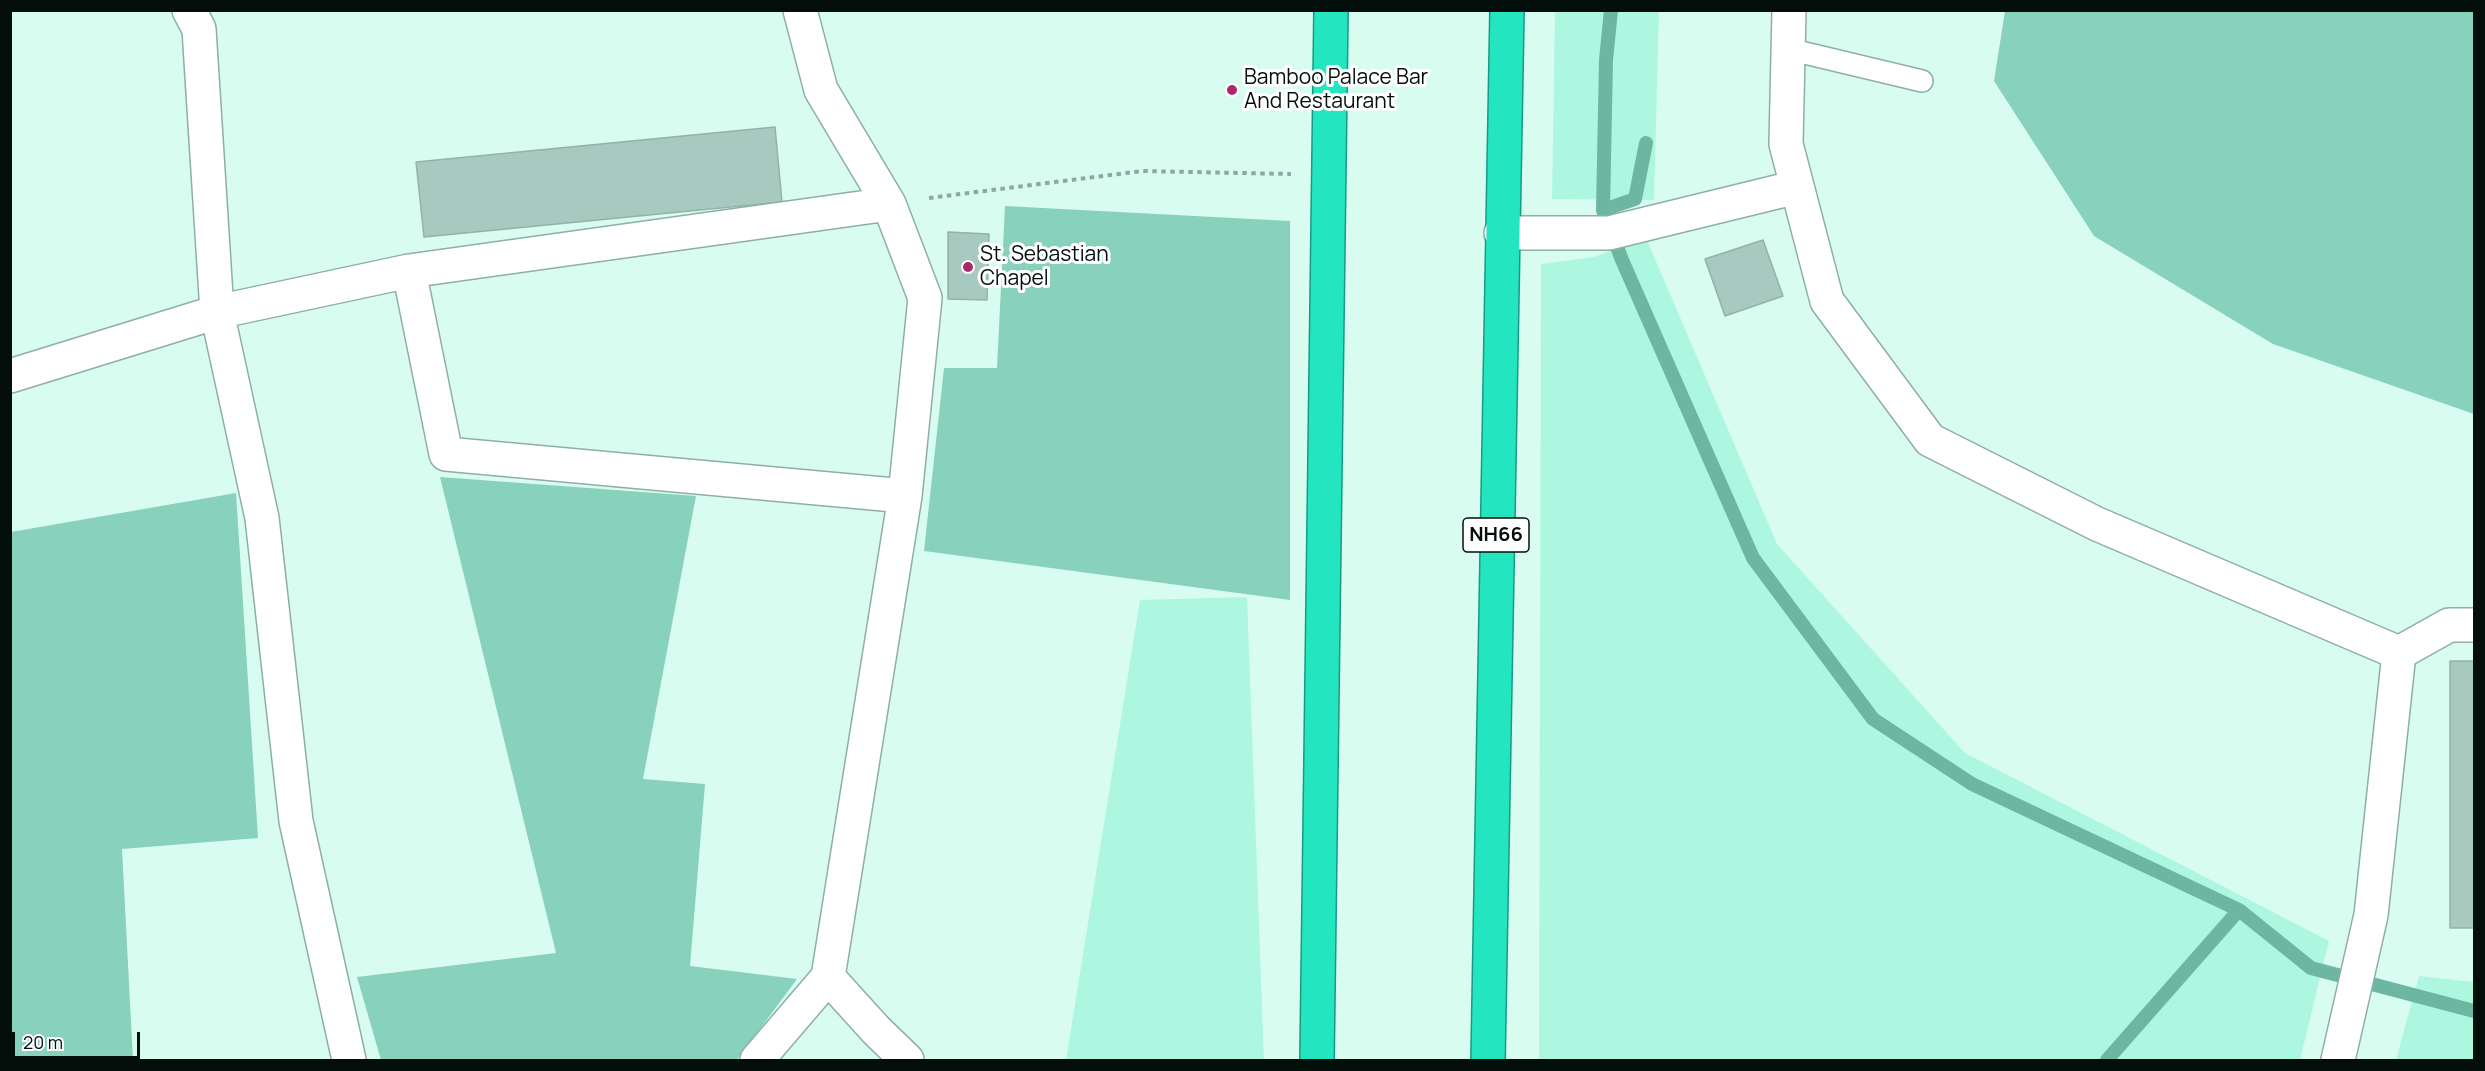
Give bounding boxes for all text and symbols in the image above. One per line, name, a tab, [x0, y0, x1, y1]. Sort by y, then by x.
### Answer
place label: Bamboo Palace Bar And Restaurant	[1244, 65, 1428, 115]
marker: Bamboo Palace Bar And Restaurant	[1225, 83, 1239, 97]
place label: St. Sebastian Chapel	[980, 242, 1109, 292]
marker: St. Sebastian Chapel	[961, 260, 975, 274]
road number: NH66	[1463, 518, 1529, 552]
scale bar	[15, 1020, 142, 1058]
text: 20 m	[23, 1030, 63, 1054]

